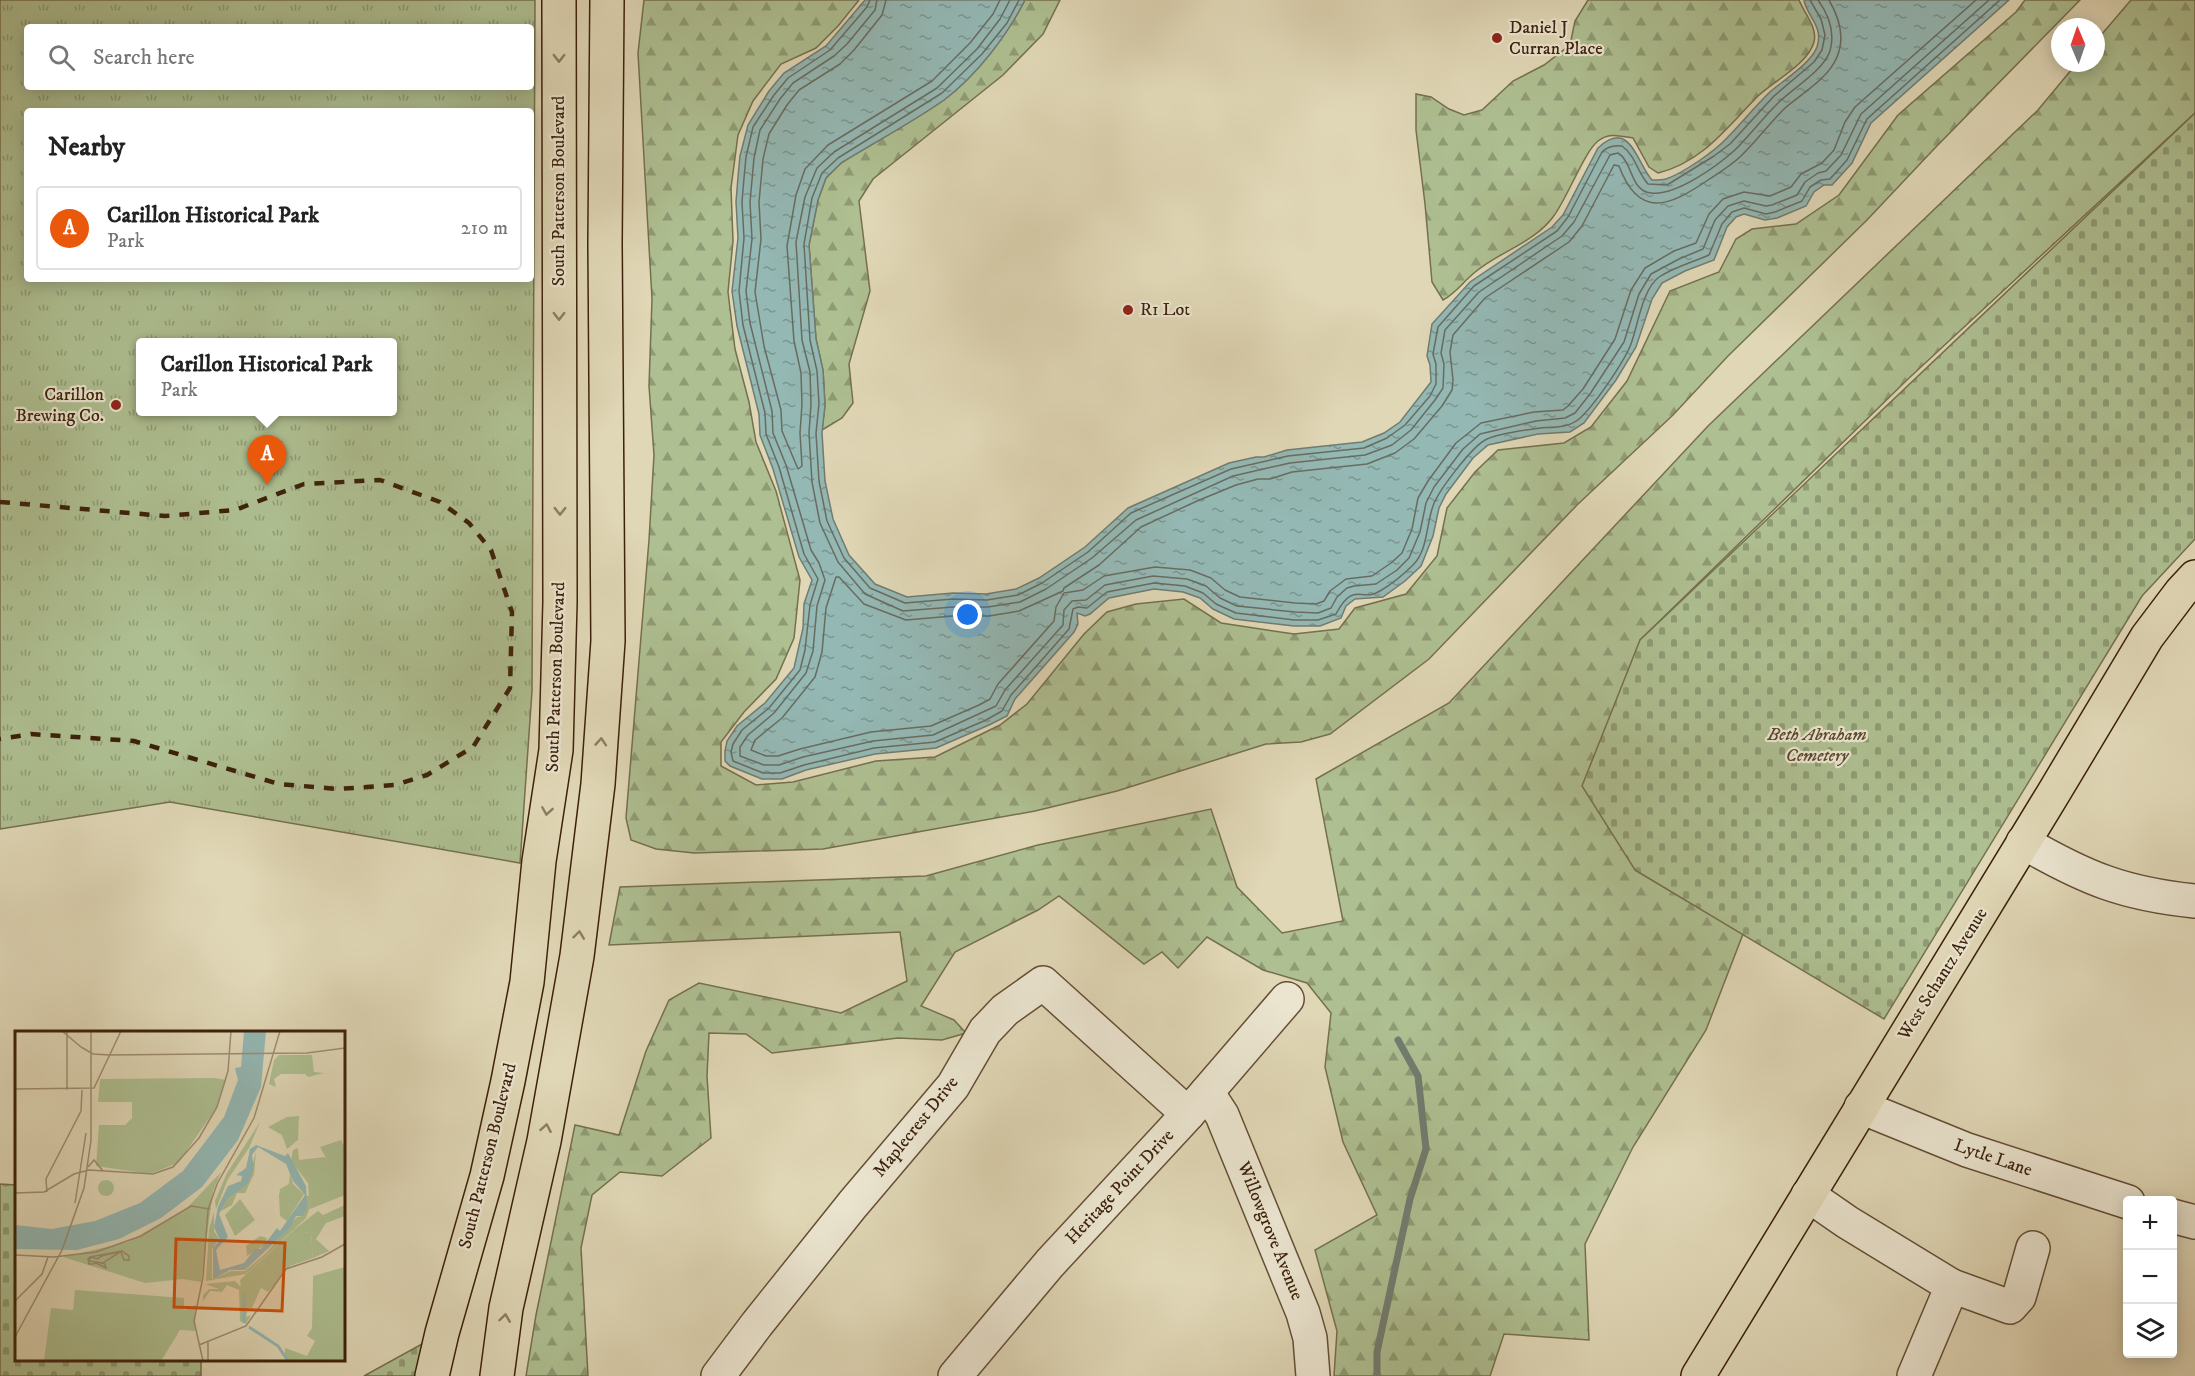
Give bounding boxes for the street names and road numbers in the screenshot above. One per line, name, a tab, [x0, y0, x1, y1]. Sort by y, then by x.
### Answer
street label: South Patterson Boulevard	[548, 96, 570, 286]
street label: South Patterson Boulevard	[542, 581, 570, 773]
street label: West Schantz Avenue	[1893, 904, 1993, 1045]
street label: South Patterson Boulevard	[454, 1061, 522, 1251]
street label: Maplecrest Drive	[869, 1072, 963, 1182]
street label: Heritage Point Drive	[1061, 1125, 1179, 1249]
street label: Lytle Lane	[1951, 1134, 2035, 1182]
street label: Willowgrove Avenue	[1232, 1158, 1308, 1303]

